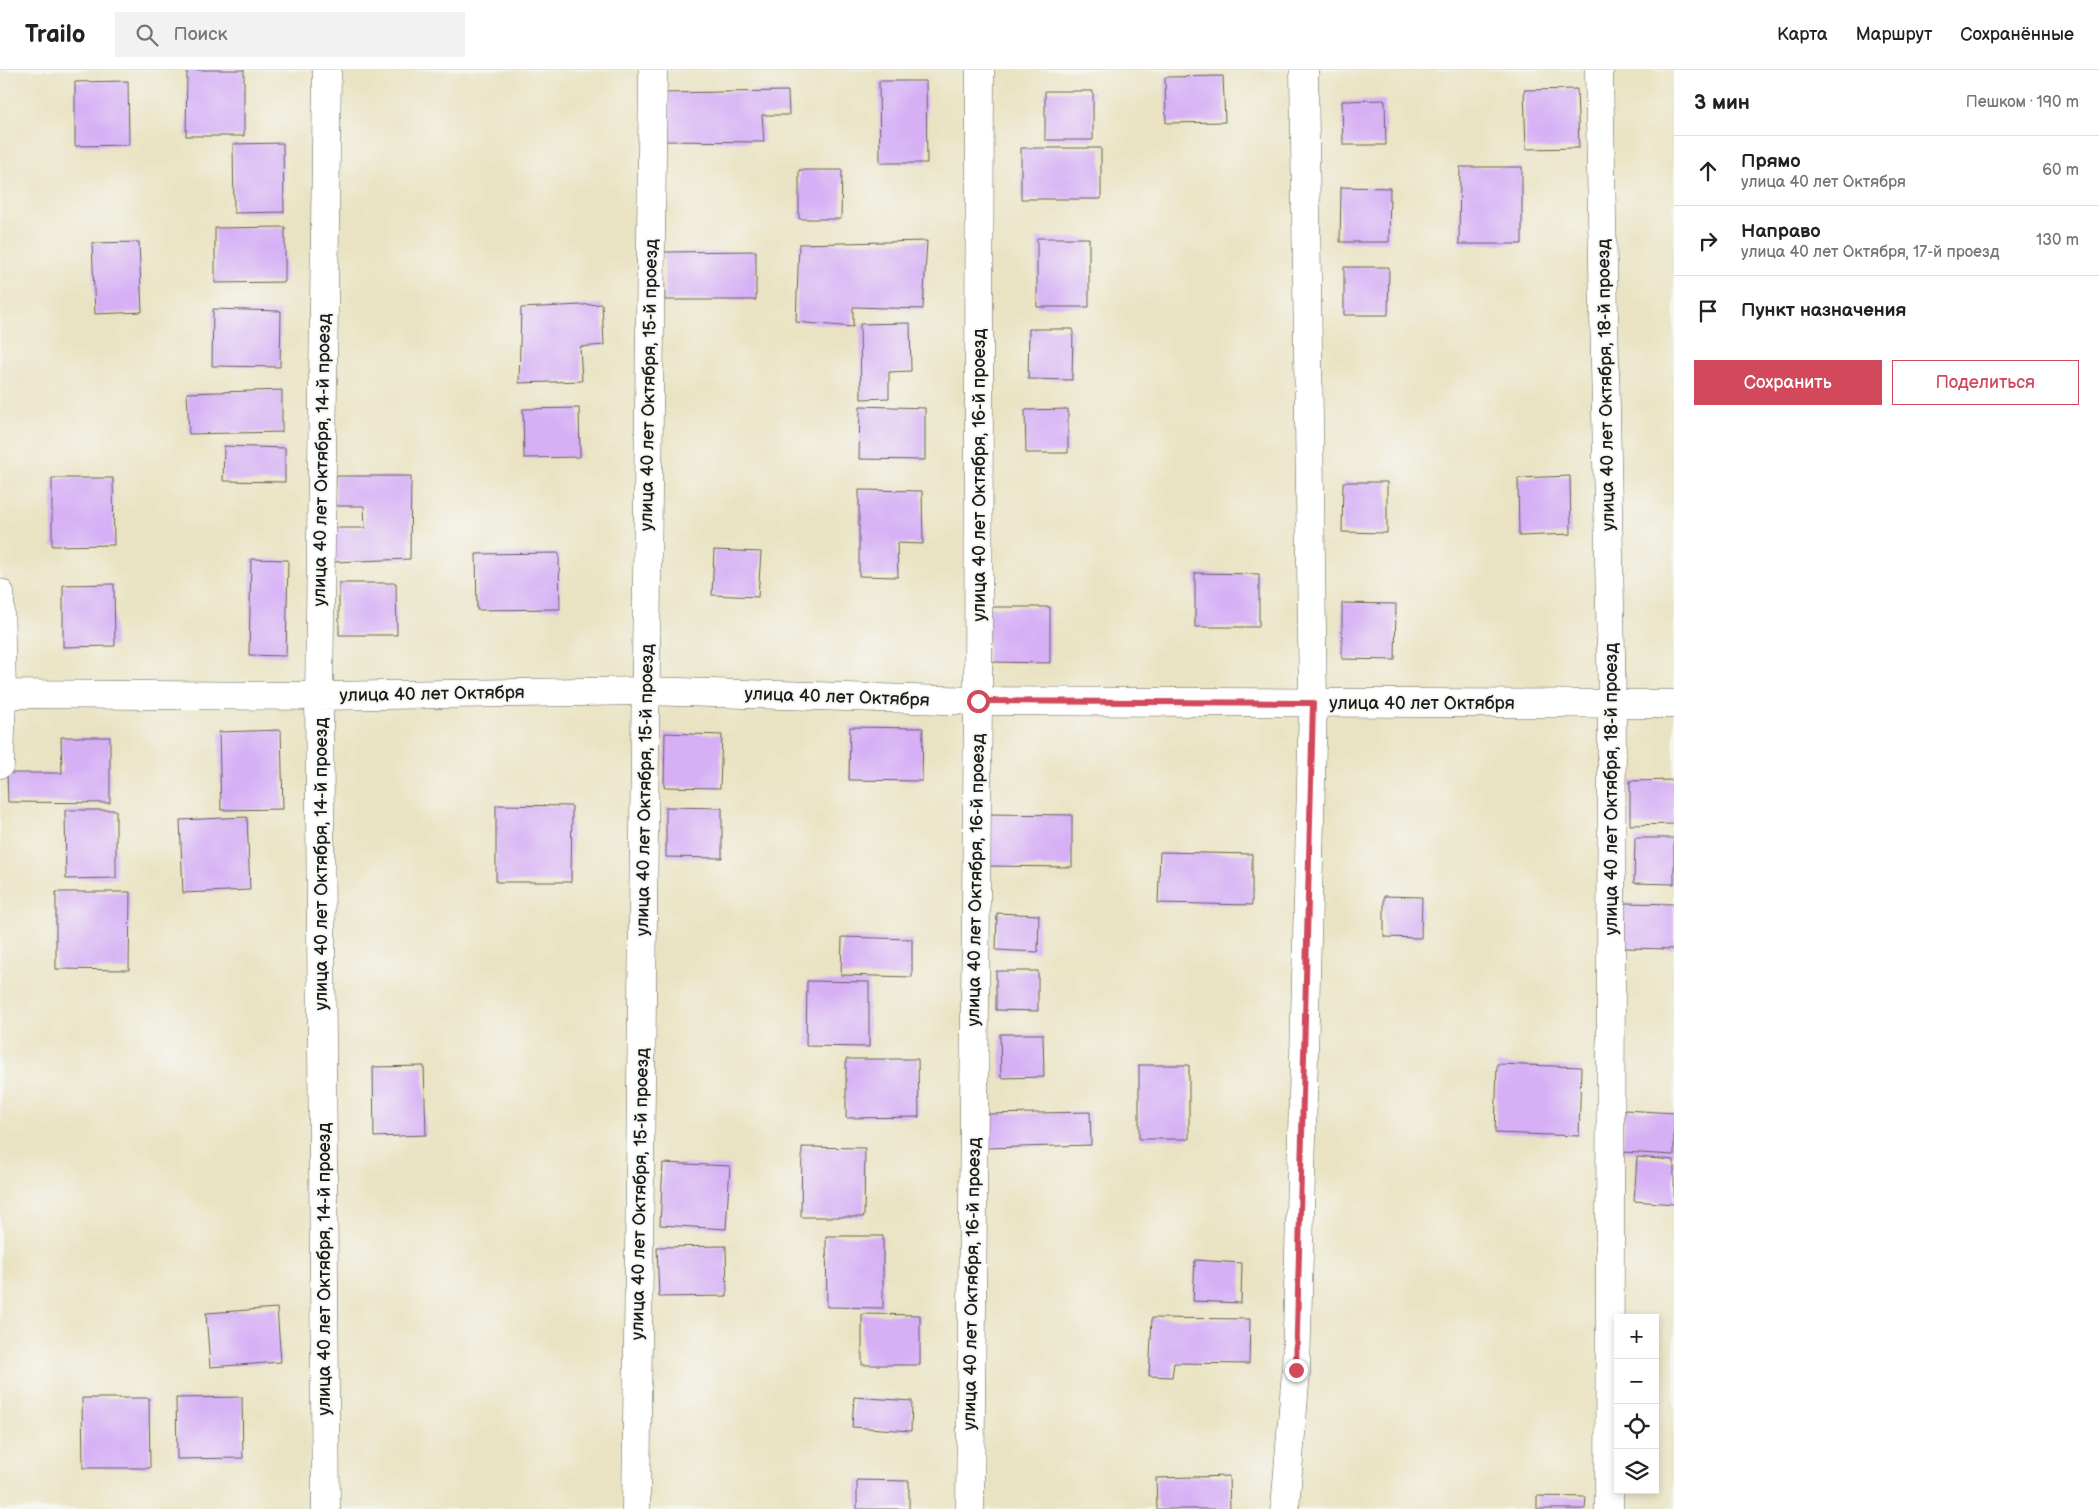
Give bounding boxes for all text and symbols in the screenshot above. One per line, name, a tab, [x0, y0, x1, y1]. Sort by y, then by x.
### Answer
search box	[115, 12, 465, 57]
text: Trailo	[25, 20, 85, 49]
icon: search	[133, 21, 161, 49]
text: Поиск	[173, 23, 228, 46]
text: Карта	[1777, 24, 1828, 45]
text: Маршрут	[1856, 24, 1932, 45]
text: Сохранённые	[1960, 24, 2074, 45]
text: 3 мин	[1694, 90, 1750, 115]
text: Пешком · 190 m	[1966, 93, 2079, 112]
text: Прямо	[1741, 150, 1801, 173]
icon: ahead	[1694, 157, 1722, 185]
text: 60 m	[2042, 161, 2079, 180]
text: улица 40 лет Октября	[1741, 173, 1906, 192]
text: Направо	[1741, 220, 1821, 243]
icon: right	[1694, 227, 1722, 255]
text: 130 m	[2036, 231, 2079, 250]
street label: улица 40 лет Октября, 15-й проезд	[636, 239, 662, 531]
street label: улица 40 лет Октября, 18-й проезд	[1593, 239, 1619, 531]
text: улица 40 лет Октября, 17-й проезд	[1741, 243, 1999, 262]
icon: arrive	[1694, 297, 1722, 325]
text: Пункт назначения	[1741, 299, 1906, 322]
street label: улица 40 лет Октября, 14-й проезд	[309, 313, 335, 607]
street label: улица 40 лет Октября, 16-й проезд	[969, 329, 990, 621]
button: Сохранить	[1694, 360, 1882, 405]
button: Поделиться	[1892, 360, 2079, 405]
street label: улица 40 лет Октября, 18-й проезд	[1601, 643, 1622, 935]
street label: улица 40 лет Октября, 15-й проезд	[632, 644, 658, 936]
street label: улица 40 лет Октября	[339, 682, 525, 706]
street label: улица 40 лет Октября	[744, 683, 930, 711]
route start	[967, 690, 990, 713]
street label: улица 40 лет Октября	[1329, 693, 1515, 714]
street label: улица 40 лет Октября, 14-й проезд	[311, 718, 332, 1010]
street label: улица 40 лет Октября, 16-й проезд	[963, 733, 989, 1027]
street label: улица 40 лет Октября, 15-й проезд	[627, 1048, 653, 1340]
street label: улица 40 лет Октября, 14-й проезд	[314, 1123, 335, 1415]
street label: улица 40 лет Октября, 16-й проезд	[959, 1137, 985, 1431]
map controls	[1614, 1314, 1659, 1494]
button: +	[1614, 1314, 1659, 1359]
route end	[1285, 1359, 1308, 1382]
button: −	[1614, 1359, 1659, 1404]
button: locate	[1614, 1404, 1659, 1449]
button: layers	[1614, 1449, 1659, 1494]

